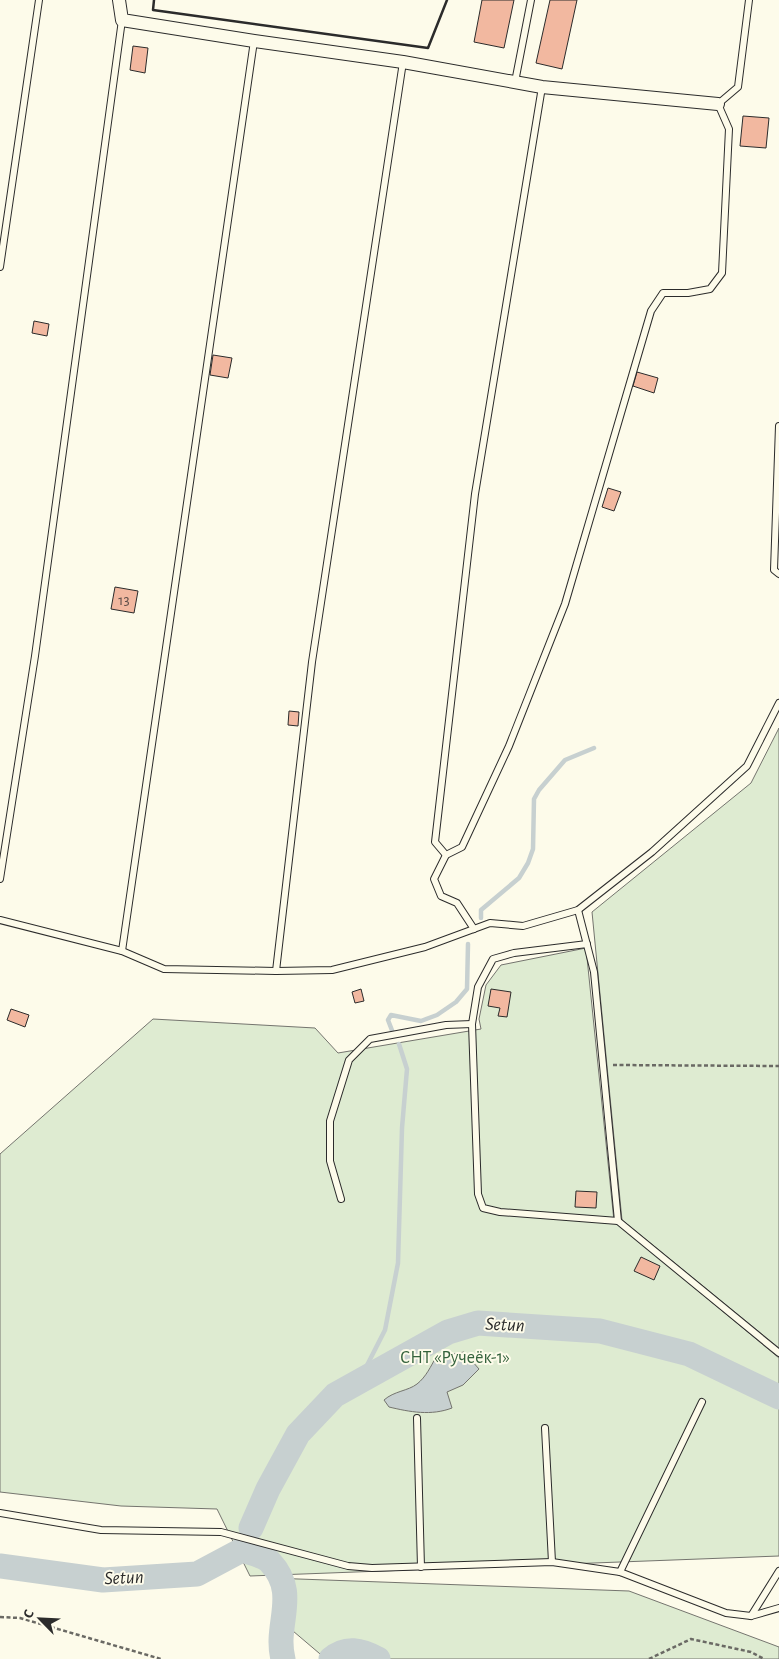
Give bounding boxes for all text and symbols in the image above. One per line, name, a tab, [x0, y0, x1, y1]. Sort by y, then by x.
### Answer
house number: 13	[118, 593, 130, 608]
water label: Setun	[485, 1314, 525, 1336]
park label: СНТ «Ручеёк-1»	[400, 1349, 510, 1367]
water label: Setun	[104, 1568, 144, 1588]
north arrow	[15, 1594, 65, 1644]
text: С	[21, 1608, 37, 1621]

